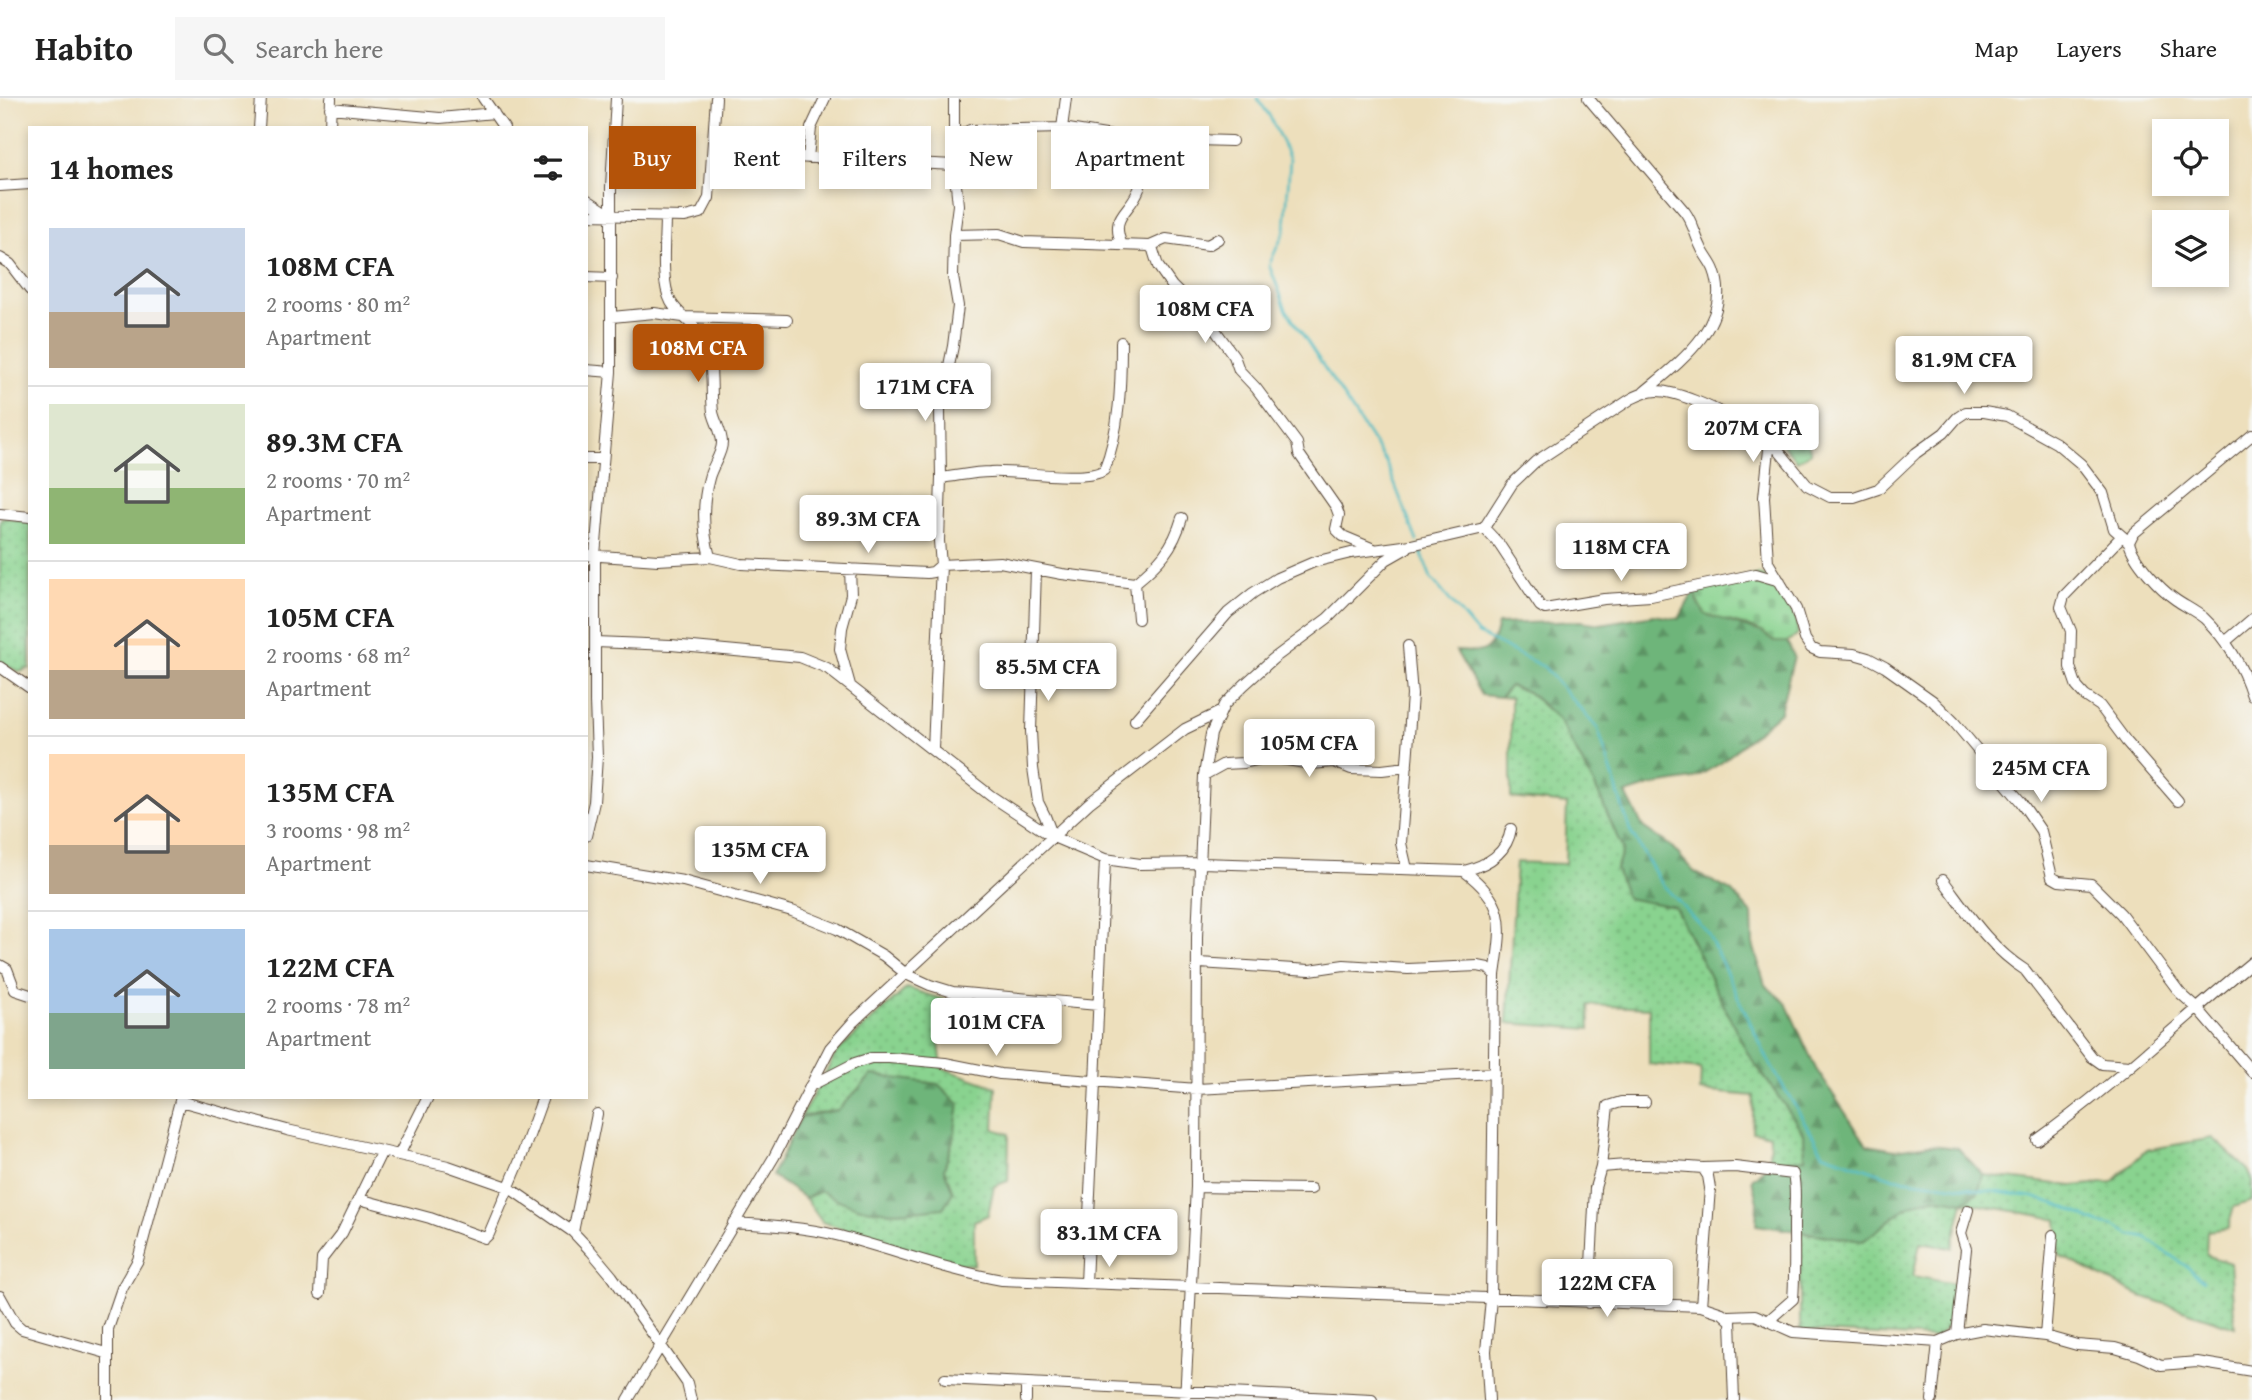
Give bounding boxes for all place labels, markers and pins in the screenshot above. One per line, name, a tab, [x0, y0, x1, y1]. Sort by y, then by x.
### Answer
pin: 108M CFA	[1133, 286, 1277, 345]
pin: 108M CFA	[626, 324, 770, 384]
pin: 81.9M CFA	[1884, 336, 2044, 396]
pin: 171M CFA	[853, 364, 997, 423]
pin: 207M CFA	[1681, 404, 1825, 464]
pin: 89.3M CFA	[788, 496, 948, 555]
pin: 118M CFA	[1549, 524, 1693, 583]
pin: 85.5M CFA	[968, 644, 1128, 703]
pin: 105M CFA	[1237, 720, 1381, 779]
pin: 245M CFA	[1969, 744, 2113, 804]
pin: 135M CFA	[688, 826, 832, 886]
pin: 101M CFA	[924, 998, 1068, 1058]
pin: 83.1M CFA	[1029, 1210, 1189, 1269]
pin: 122M CFA	[1535, 1260, 1679, 1319]

